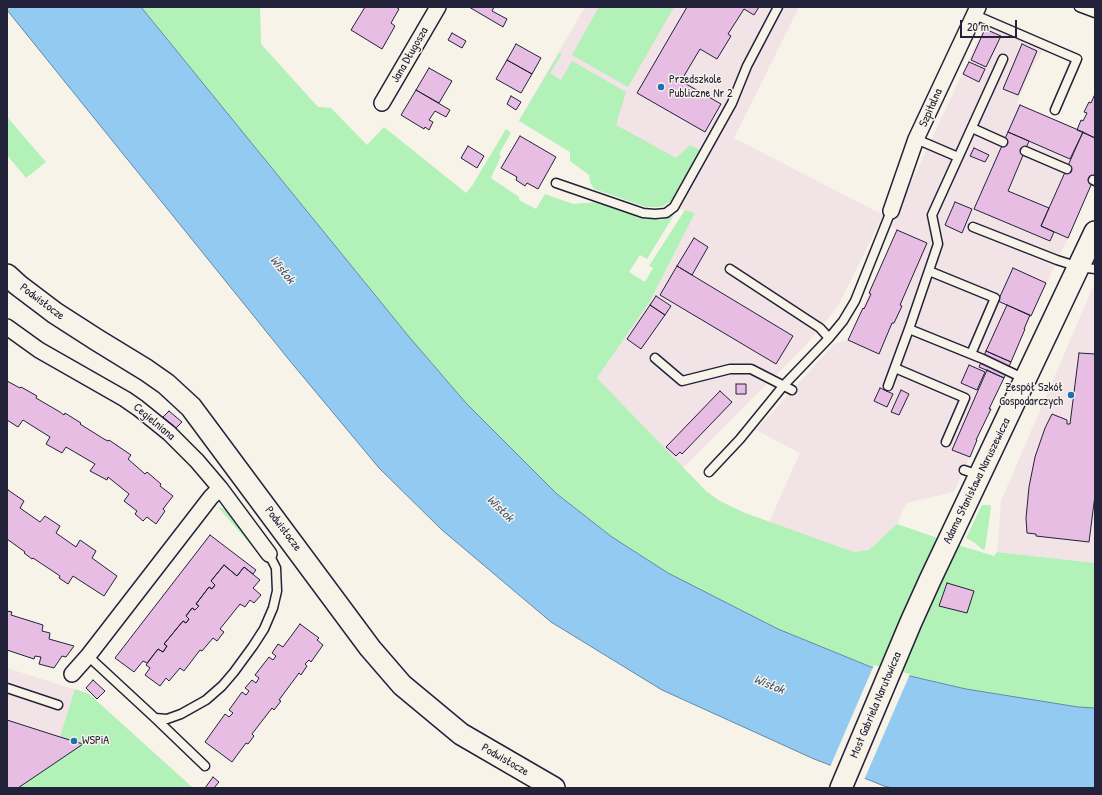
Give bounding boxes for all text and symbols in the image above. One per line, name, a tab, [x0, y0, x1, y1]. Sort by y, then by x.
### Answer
scale bar	[962, 12, 1019, 38]
text: 20 m	[967, 18, 989, 35]
street label: Jana Długosza	[388, 25, 432, 85]
place label: Przedszkole Publiczne Nr 2	[669, 73, 733, 101]
marker: Przedszkole Publiczne Nr 2	[656, 82, 666, 92]
street label: Szpitalna	[916, 87, 946, 129]
water label: Wisłok	[266, 253, 298, 287]
street label: Podwisłocze	[17, 281, 67, 323]
place label: Zespół Szkół Gospodarczych	[999, 381, 1063, 409]
marker: Zespół Szkół Gospodarczych	[1066, 390, 1076, 400]
street label: Cegielniana	[130, 400, 178, 444]
street label: Adama Stanisława Naruszewicza	[940, 416, 1014, 546]
water label: Wisłok	[483, 492, 517, 526]
street label: Podwisłocze	[262, 504, 304, 554]
street label: Most Gabriela Narutowicza	[847, 650, 905, 760]
water label: Wisłok	[751, 672, 787, 698]
place label: WSPiA	[82, 734, 109, 748]
marker: WSPiA	[69, 736, 79, 746]
street label: Podwisłocze	[479, 741, 531, 779]

